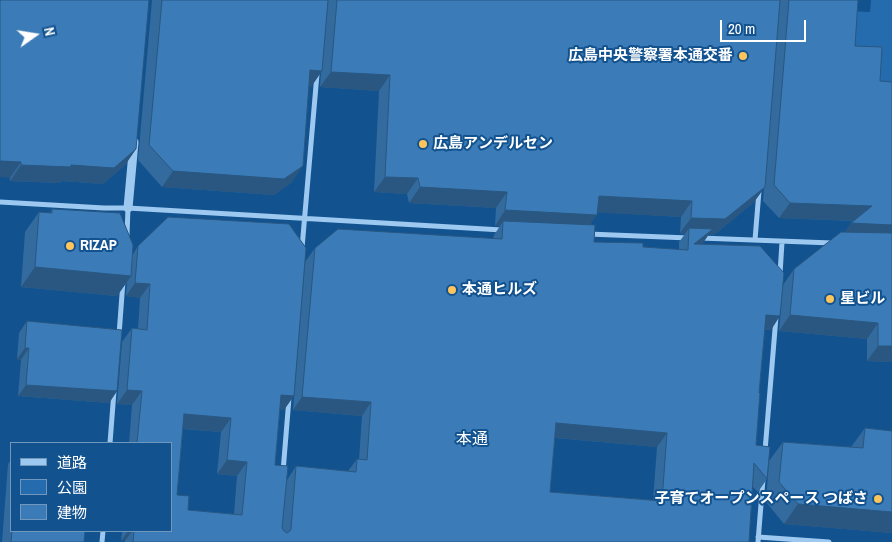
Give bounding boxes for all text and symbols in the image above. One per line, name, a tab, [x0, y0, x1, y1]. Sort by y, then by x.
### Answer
north arrow	[10, 10, 60, 60]
scale bar	[722, 10, 808, 42]
text: 20 m	[728, 18, 755, 39]
text: N	[40, 26, 59, 38]
place label: 広島中央警察署本通交番	[568, 47, 733, 65]
marker: 広島中央警察署本通交番	[737, 50, 749, 62]
place label: 広島アンデルセン	[433, 135, 553, 153]
marker: 広島アンデルセン	[417, 138, 429, 150]
place label: RIZAP	[80, 237, 117, 255]
marker: RIZAP	[64, 240, 76, 252]
place label: 本通ヒルズ	[462, 281, 537, 299]
marker: 本通ヒルズ	[446, 284, 458, 296]
place label: 星ビル	[840, 290, 885, 308]
marker: 星ビル	[824, 293, 836, 305]
district label: 本通	[456, 430, 488, 450]
legend	[10, 442, 172, 532]
text: 道路	[57, 452, 87, 473]
text: 公園	[57, 477, 87, 498]
place label: 子育てオープンスペース つばさ	[655, 490, 868, 508]
marker: 子育てオープンスペース つばさ	[872, 493, 884, 505]
text: 建物	[57, 502, 87, 523]

